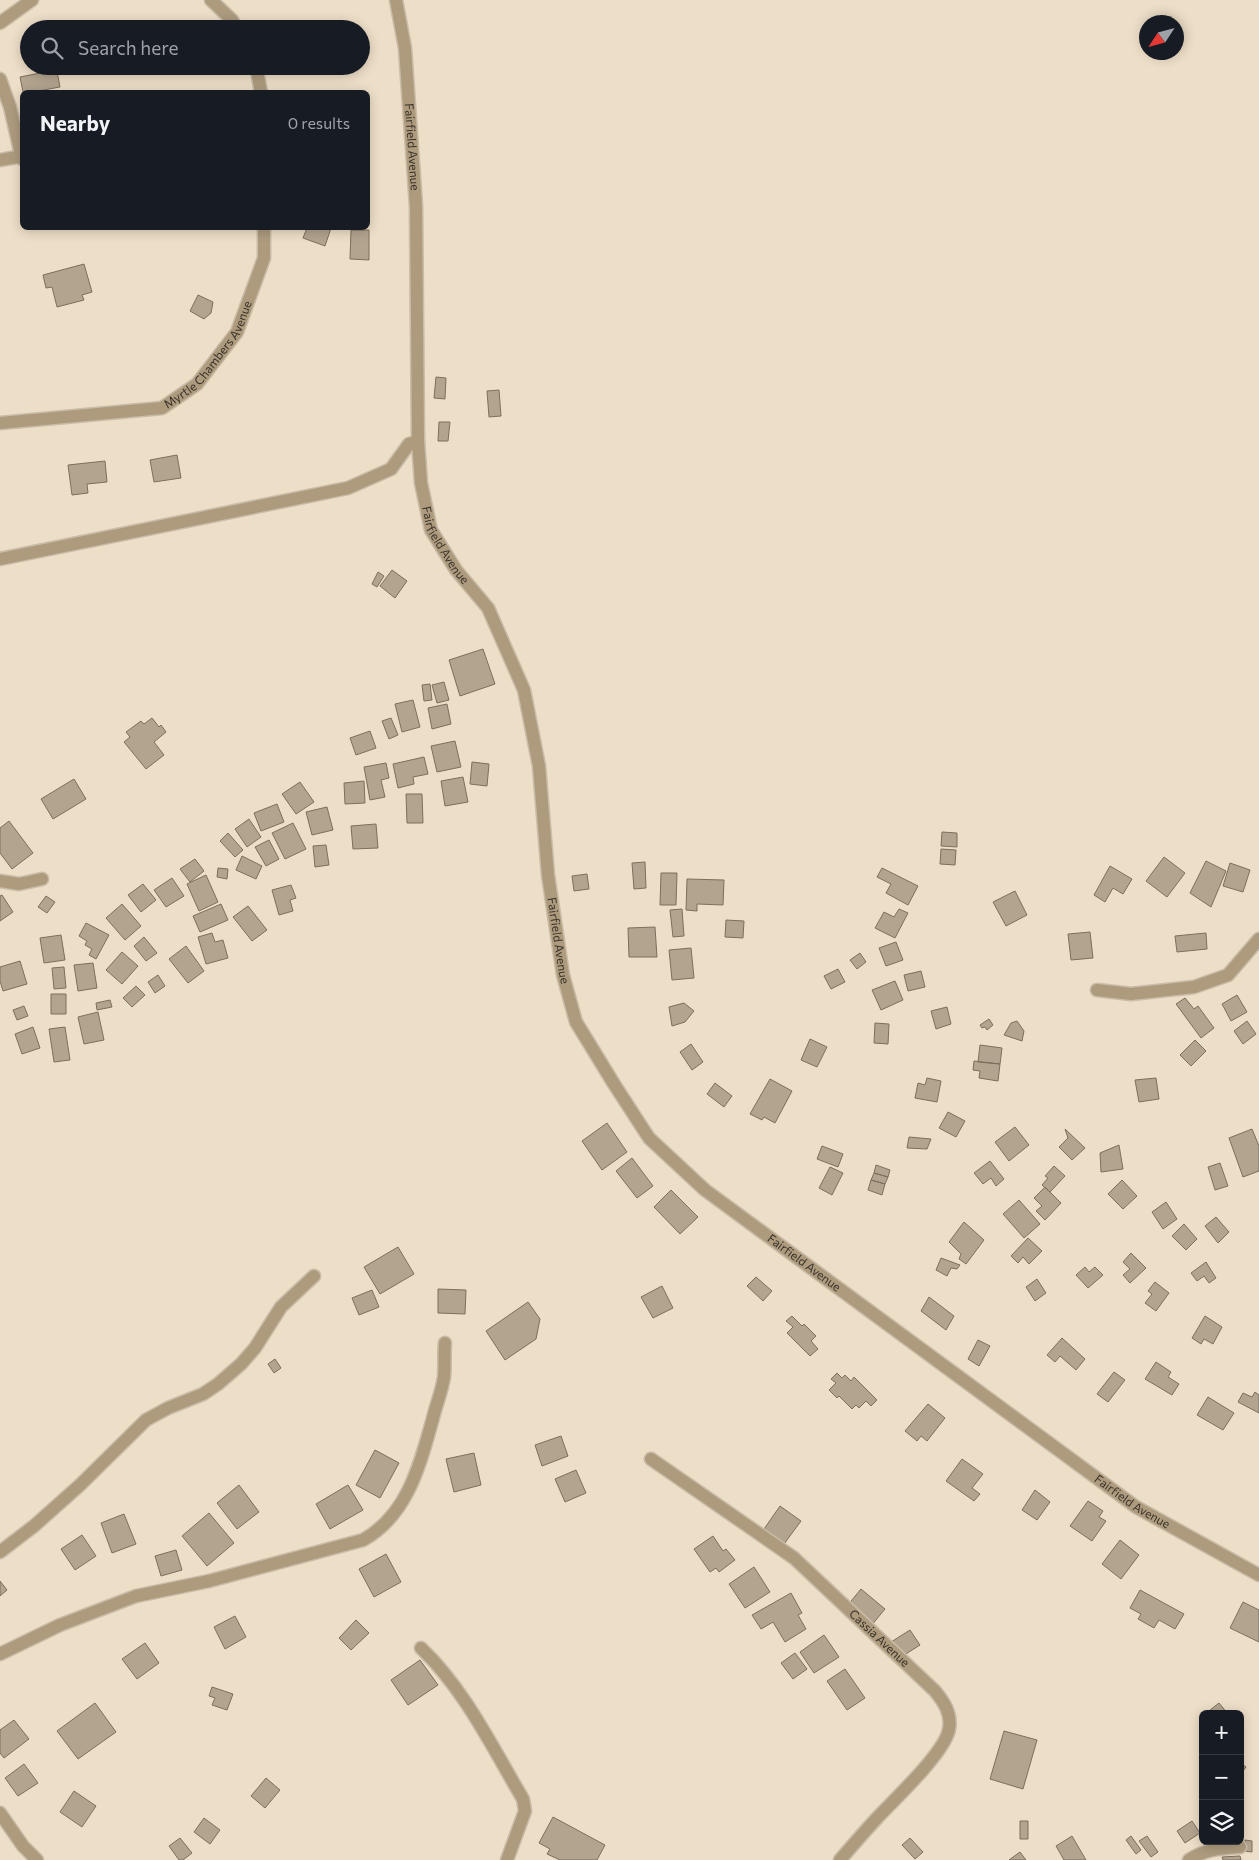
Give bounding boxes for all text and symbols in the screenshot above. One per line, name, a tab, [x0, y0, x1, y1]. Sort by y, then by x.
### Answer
north arrow	[1139, 15, 1184, 60]
search box	[20, 20, 370, 75]
icon: search	[38, 34, 66, 62]
text: Search here	[78, 36, 178, 59]
street label: Fairfield Avenue	[403, 103, 423, 191]
text: Nearby	[40, 110, 110, 135]
text: 0 results	[288, 113, 350, 132]
street label: Myrtle Chambers Avenue	[161, 299, 254, 411]
street label: Fairfield Avenue	[420, 505, 473, 586]
street label: Fairfield Avenue	[545, 896, 573, 985]
street label: Fairfield Avenue	[765, 1231, 844, 1294]
street label: Fairfield Avenue	[1092, 1471, 1173, 1530]
street label: Cassia Avenue	[847, 1606, 913, 1669]
map controls	[1199, 1710, 1244, 1845]
button: +	[1199, 1710, 1244, 1755]
button: −	[1199, 1755, 1244, 1800]
button: layers	[1199, 1800, 1244, 1845]

